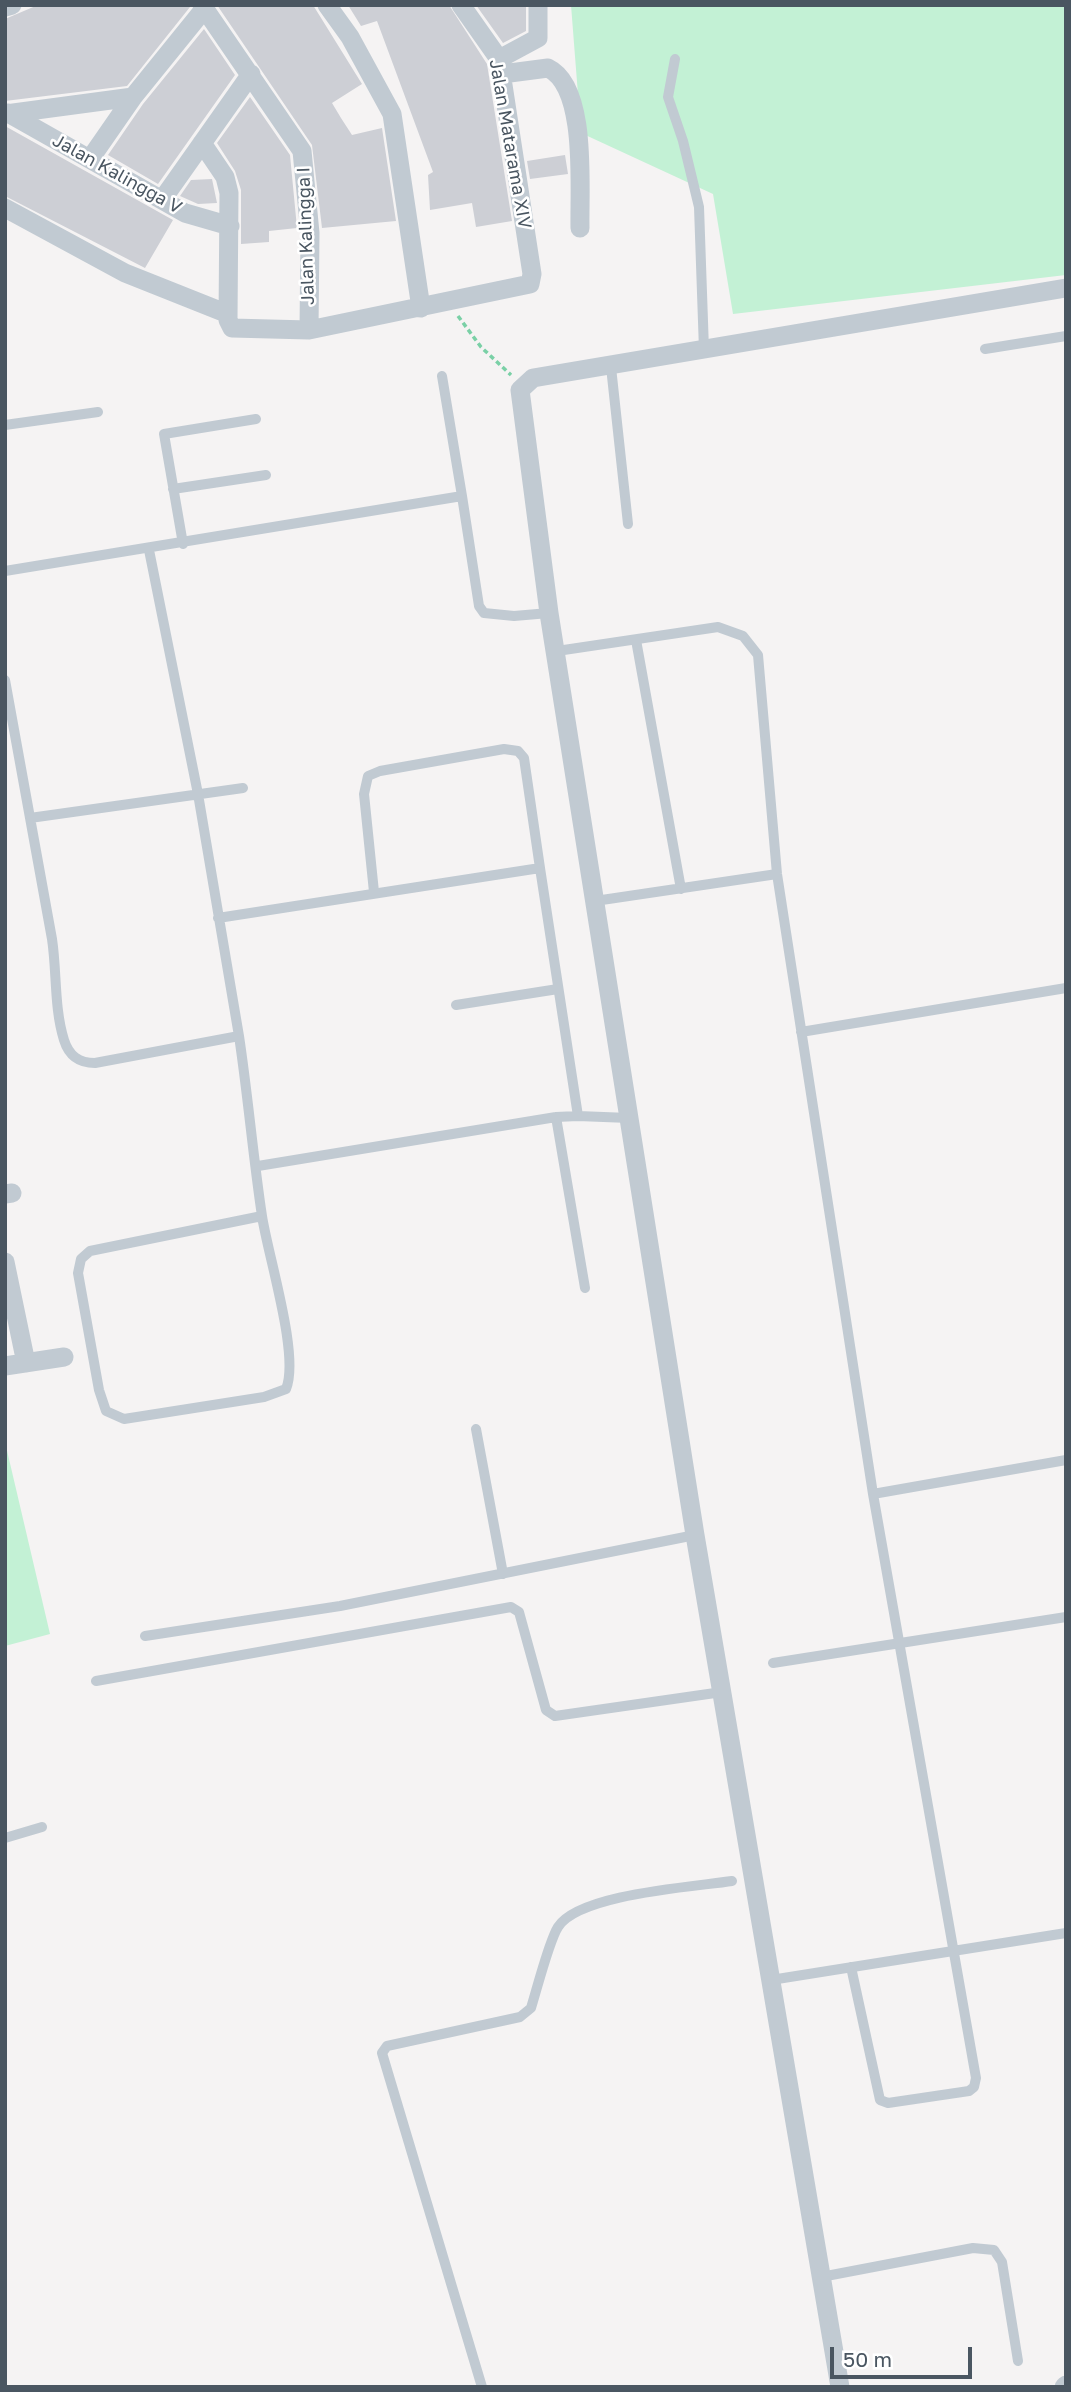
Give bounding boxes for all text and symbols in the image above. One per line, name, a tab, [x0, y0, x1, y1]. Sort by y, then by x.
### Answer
street label: Jalan Matarama XIV	[484, 58, 536, 230]
street label: Jalan Kalingga V	[49, 130, 185, 218]
street label: Jalan Kalingga I	[293, 167, 319, 305]
scale bar	[833, 2332, 975, 2376]
text: 50 m	[843, 2346, 892, 2372]

